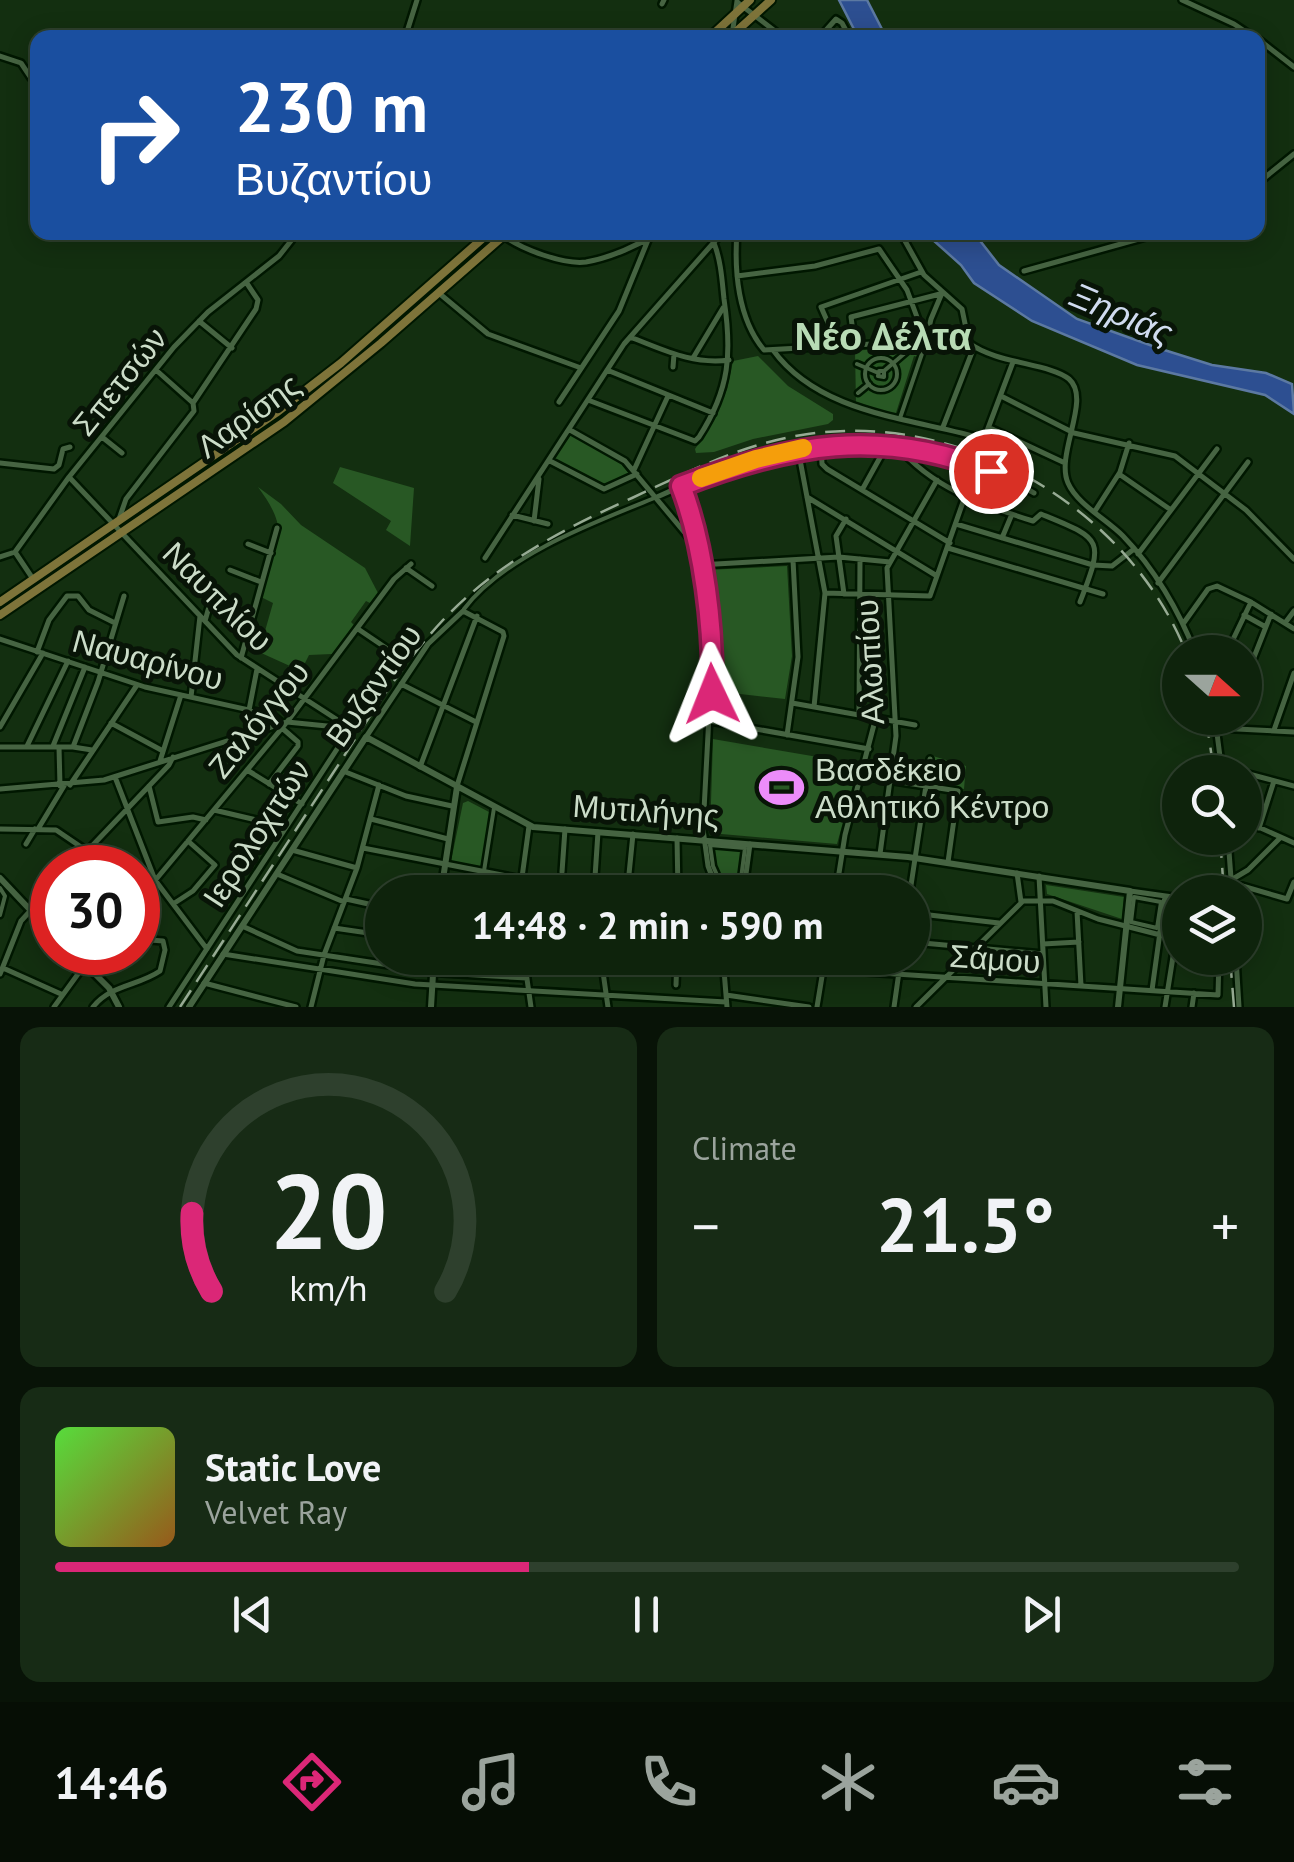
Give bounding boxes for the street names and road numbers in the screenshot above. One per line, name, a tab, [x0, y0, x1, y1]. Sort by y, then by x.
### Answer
street label: Σπετσών	[62, 318, 176, 444]
street label: Λαρίσης	[188, 363, 308, 467]
street label: Ναυπλίου	[154, 532, 282, 660]
street label: Αλωπίου	[845, 598, 893, 726]
street label: Βυζαντίου	[316, 615, 430, 755]
street label: Ναυαρίνου	[68, 619, 228, 699]
street label: Ζαλόγγου	[198, 652, 318, 786]
street label: Ιερολοχιτών	[193, 751, 319, 915]
street label: Μυτιλήνης	[571, 784, 721, 836]
street label: Σάμου	[948, 934, 1042, 982]

